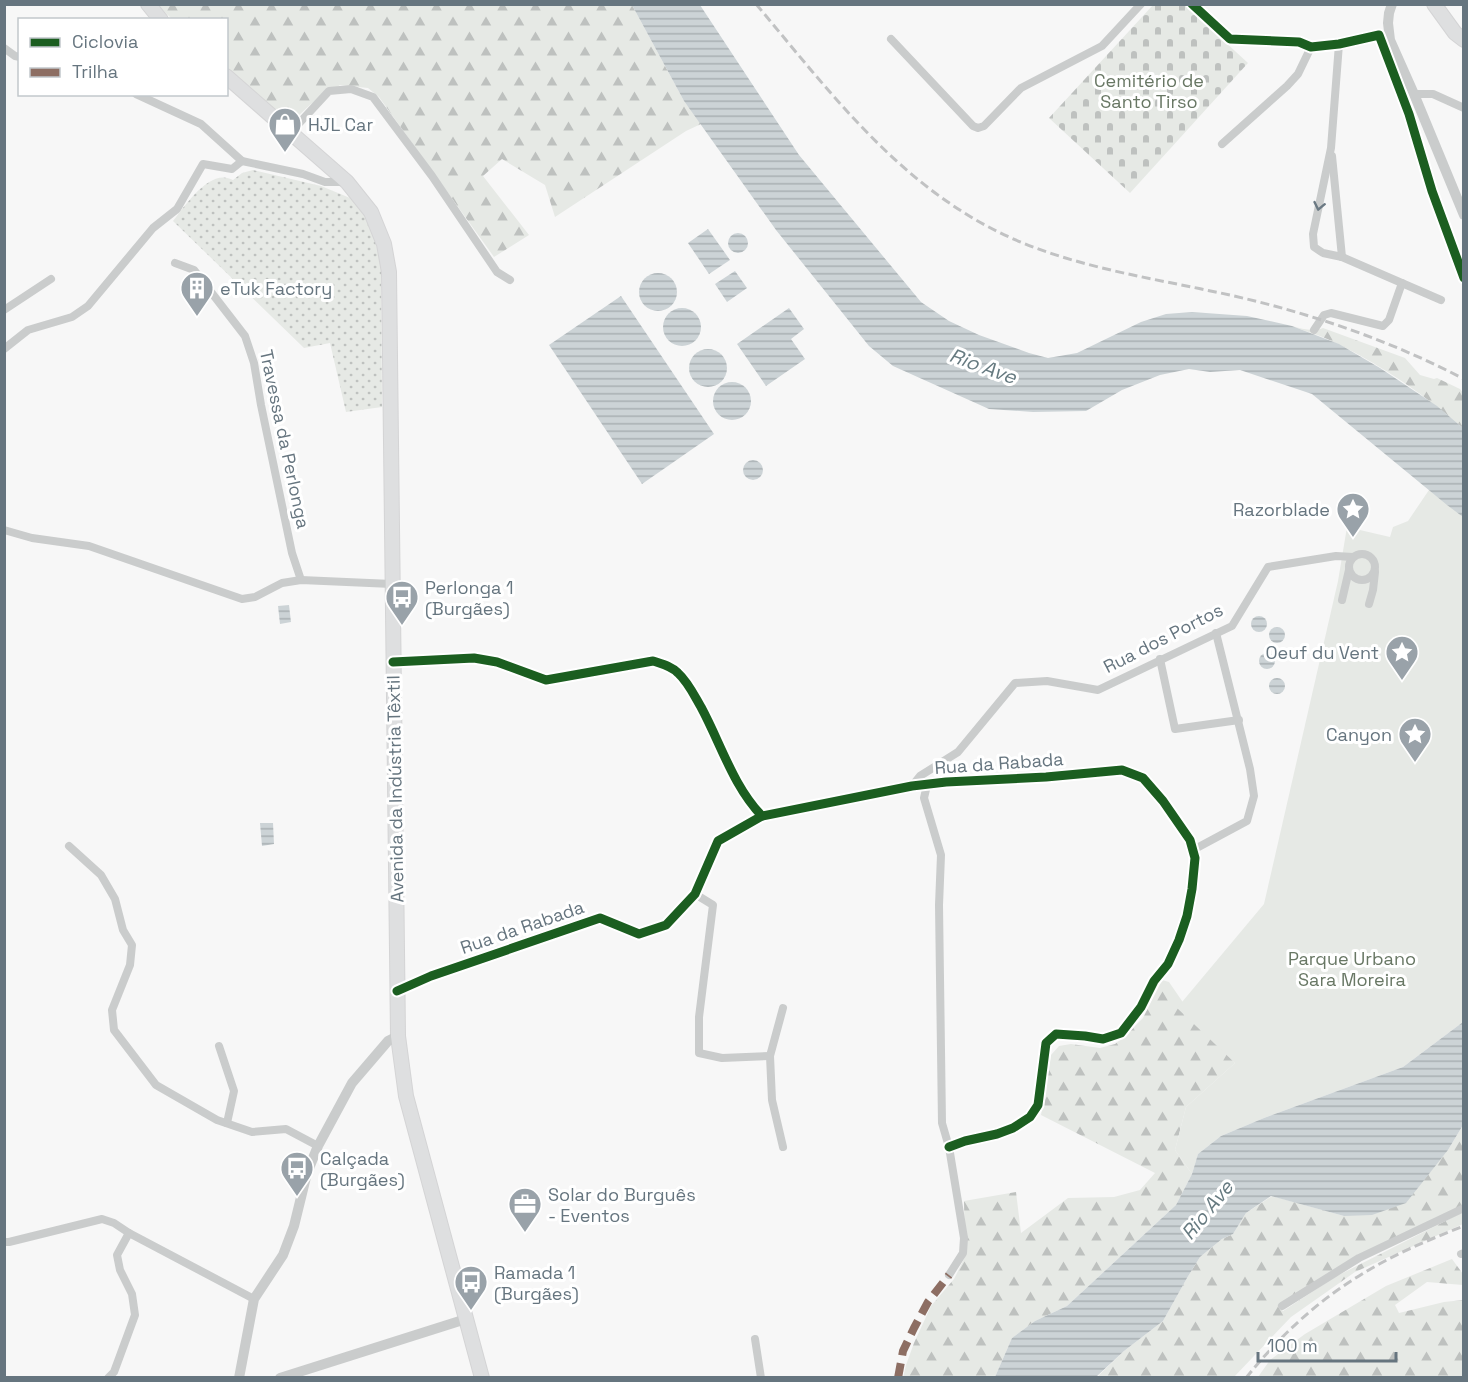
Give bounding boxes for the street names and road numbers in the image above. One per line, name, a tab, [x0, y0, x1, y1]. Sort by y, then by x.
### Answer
street label: Travessa da Perlonga	[255, 347, 315, 531]
street label: Rua dos Portos	[1099, 598, 1227, 678]
street label: Avenida da Indústria Têxtil	[382, 675, 408, 903]
street label: Rua da Rabada	[934, 747, 1064, 779]
street label: Rua da Rabada	[457, 895, 587, 959]

